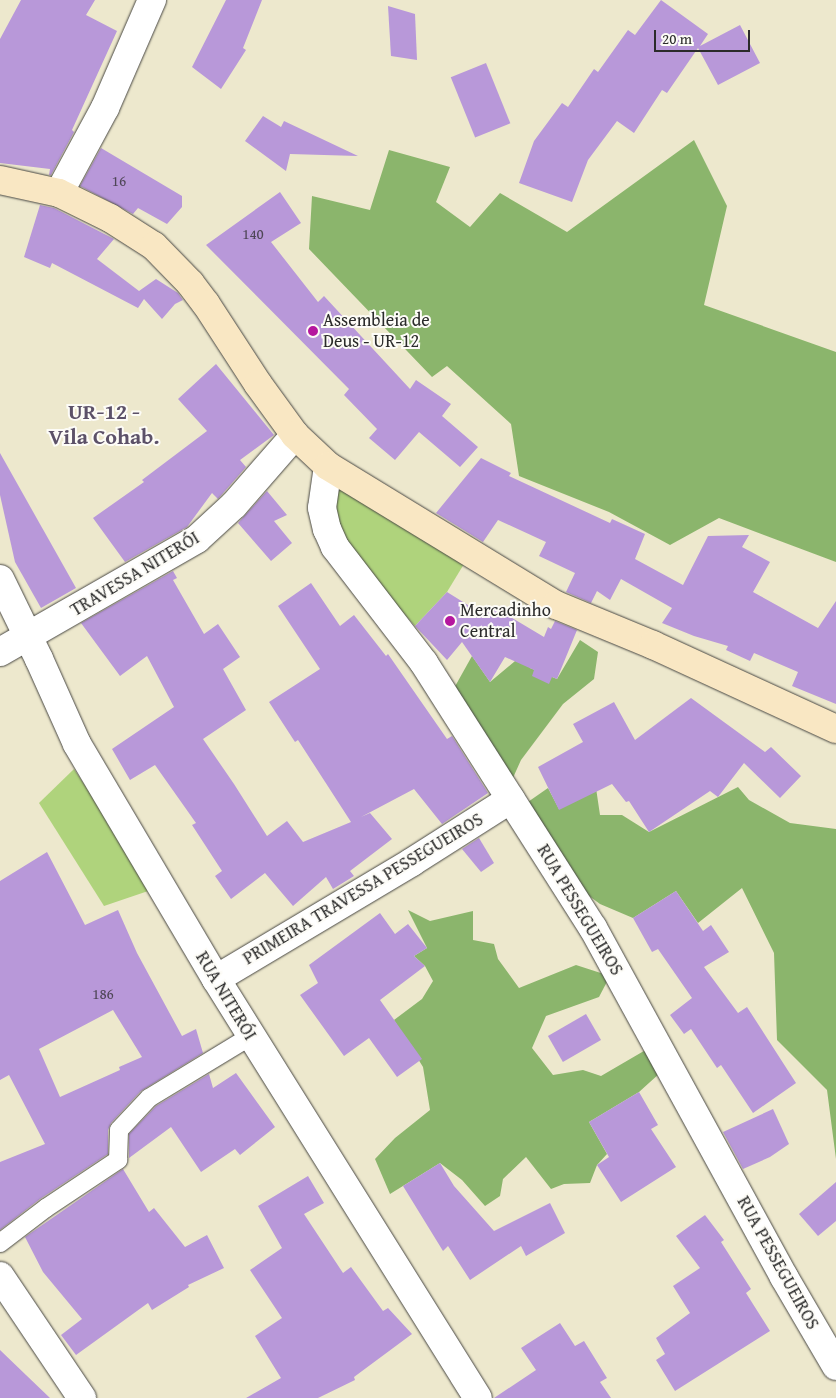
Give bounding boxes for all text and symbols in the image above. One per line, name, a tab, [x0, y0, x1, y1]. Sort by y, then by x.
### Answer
scale bar	[656, 20, 752, 52]
text: 20 m	[662, 28, 692, 49]
house number: 16	[112, 172, 126, 190]
house number: 140	[242, 225, 264, 243]
place label: Assembleia de Deus - UR-12	[323, 310, 430, 352]
marker: Assembleia de Deus - UR-12	[307, 325, 319, 337]
district label: UR-12 - Vila Cohab.	[48, 398, 160, 450]
street label: TRAVESSA NITERÓI	[67, 527, 203, 621]
place label: Mercadinho Central	[460, 600, 551, 642]
marker: Mercadinho Central	[444, 615, 456, 627]
street label: PRIMEIRA TRAVESSA PESSEGUEIROS	[239, 809, 487, 969]
street label: RUA PESSEGUEIROS	[532, 841, 628, 979]
street label: RUA NITERÓI	[191, 948, 261, 1044]
house number: 186	[92, 985, 114, 1003]
street label: RUA PESSEGUEIROS	[732, 1193, 824, 1333]

